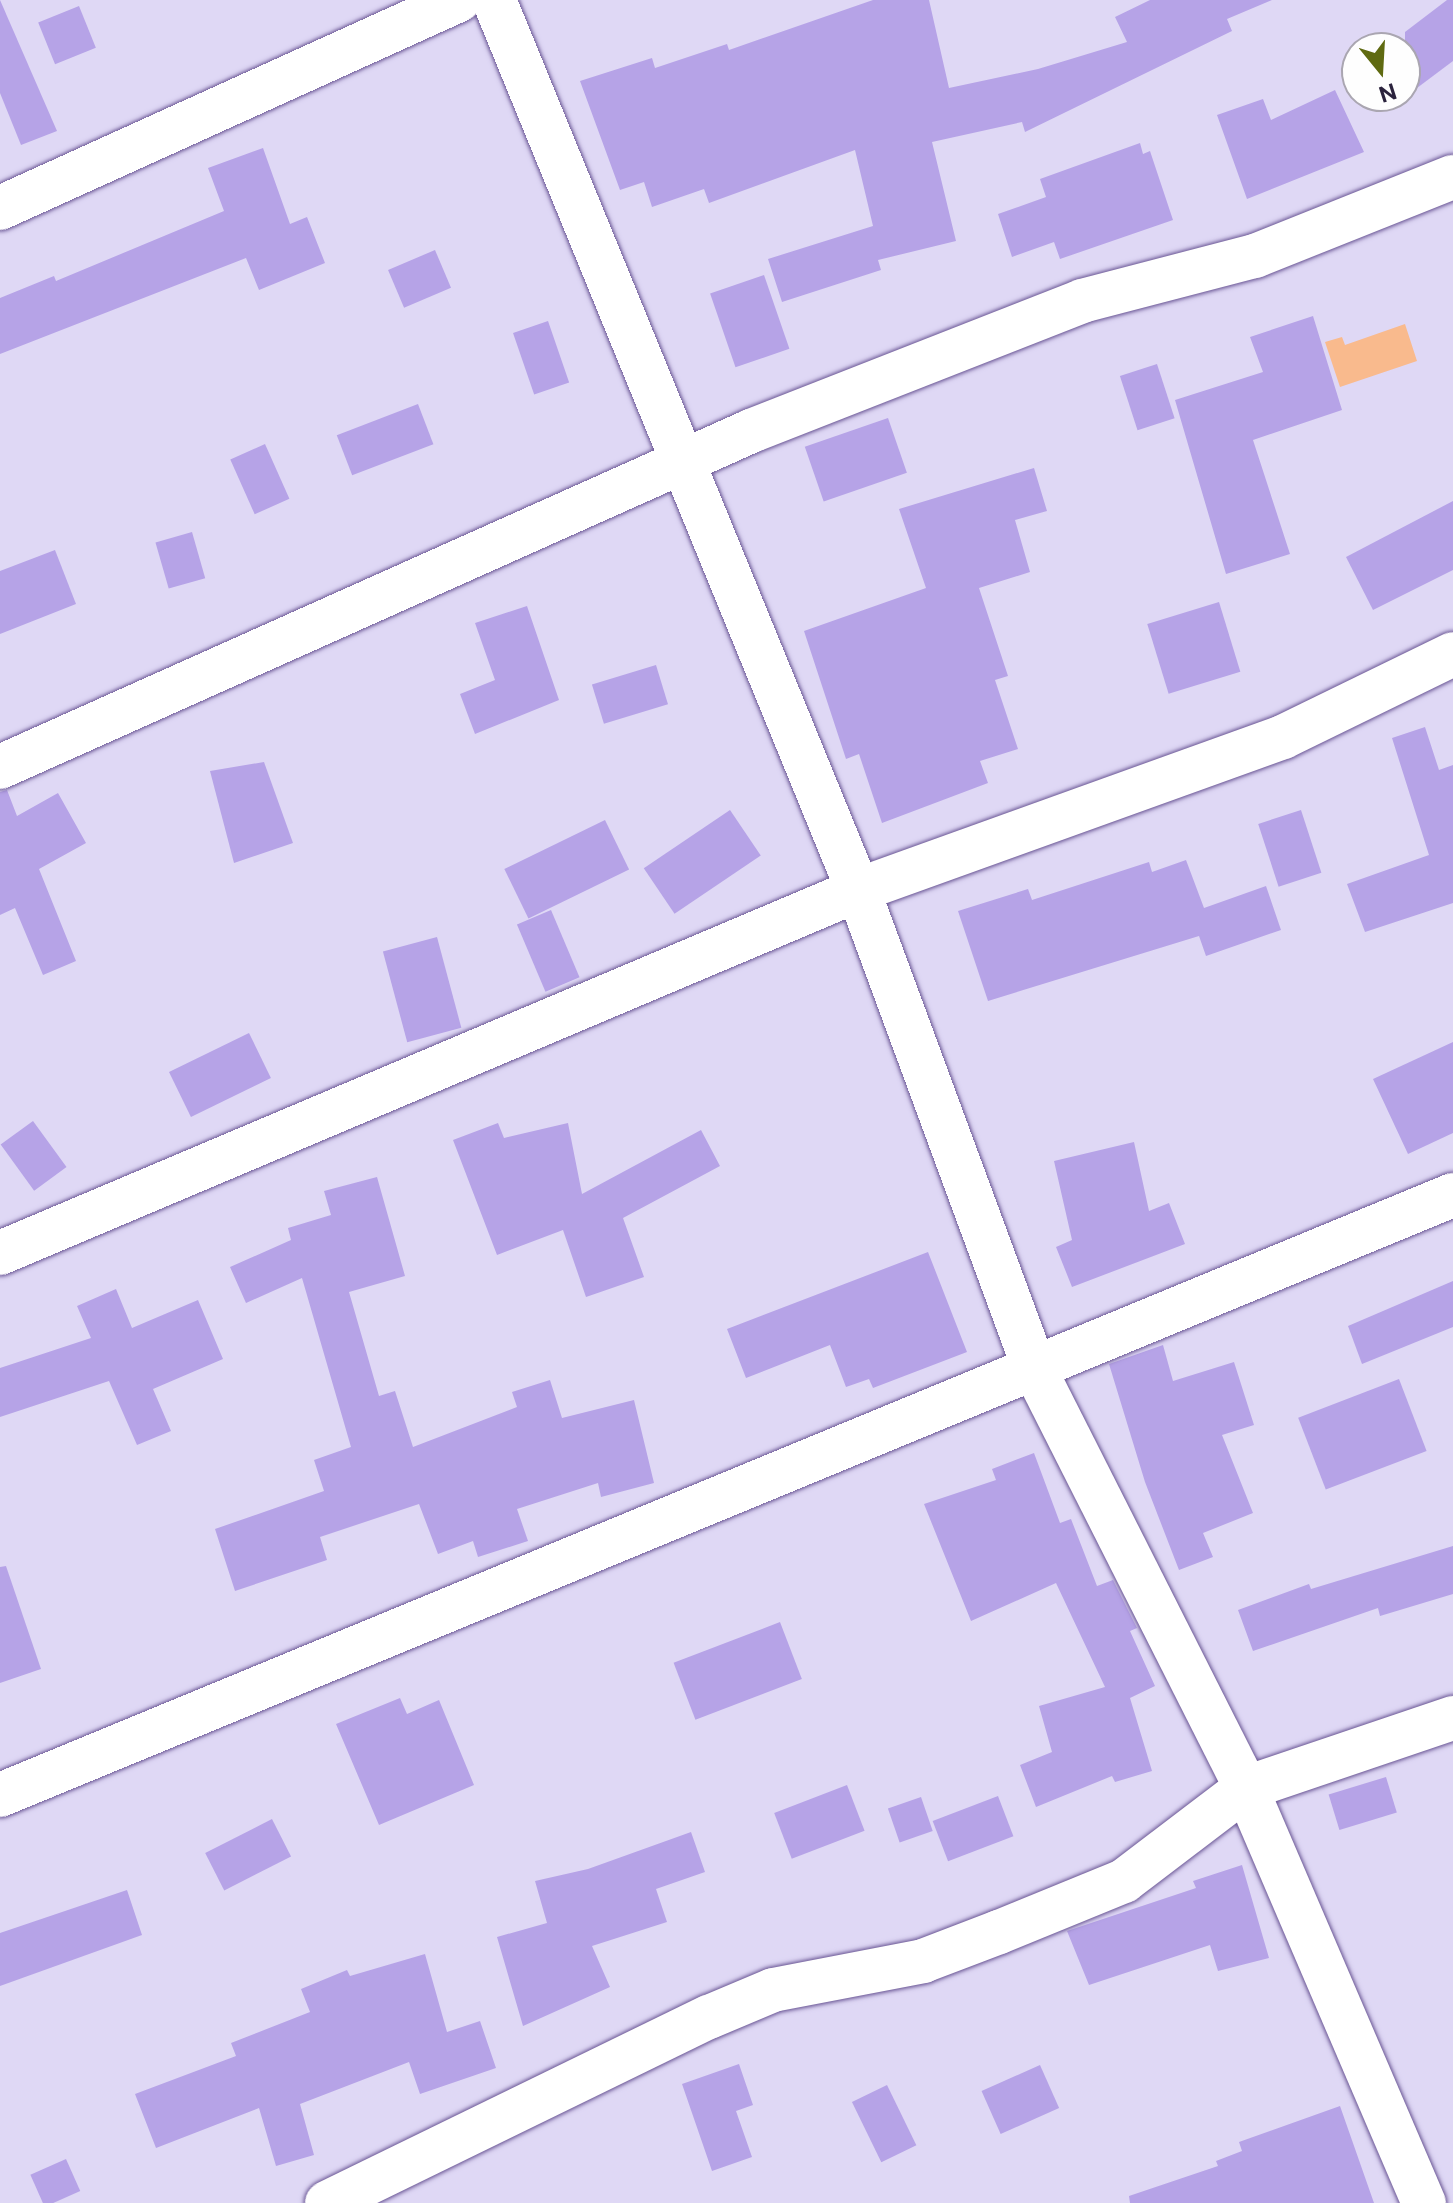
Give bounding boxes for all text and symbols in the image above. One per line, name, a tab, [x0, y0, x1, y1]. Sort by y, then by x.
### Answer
north arrow	[1341, 32, 1421, 112]
text: N	[1376, 78, 1400, 108]

